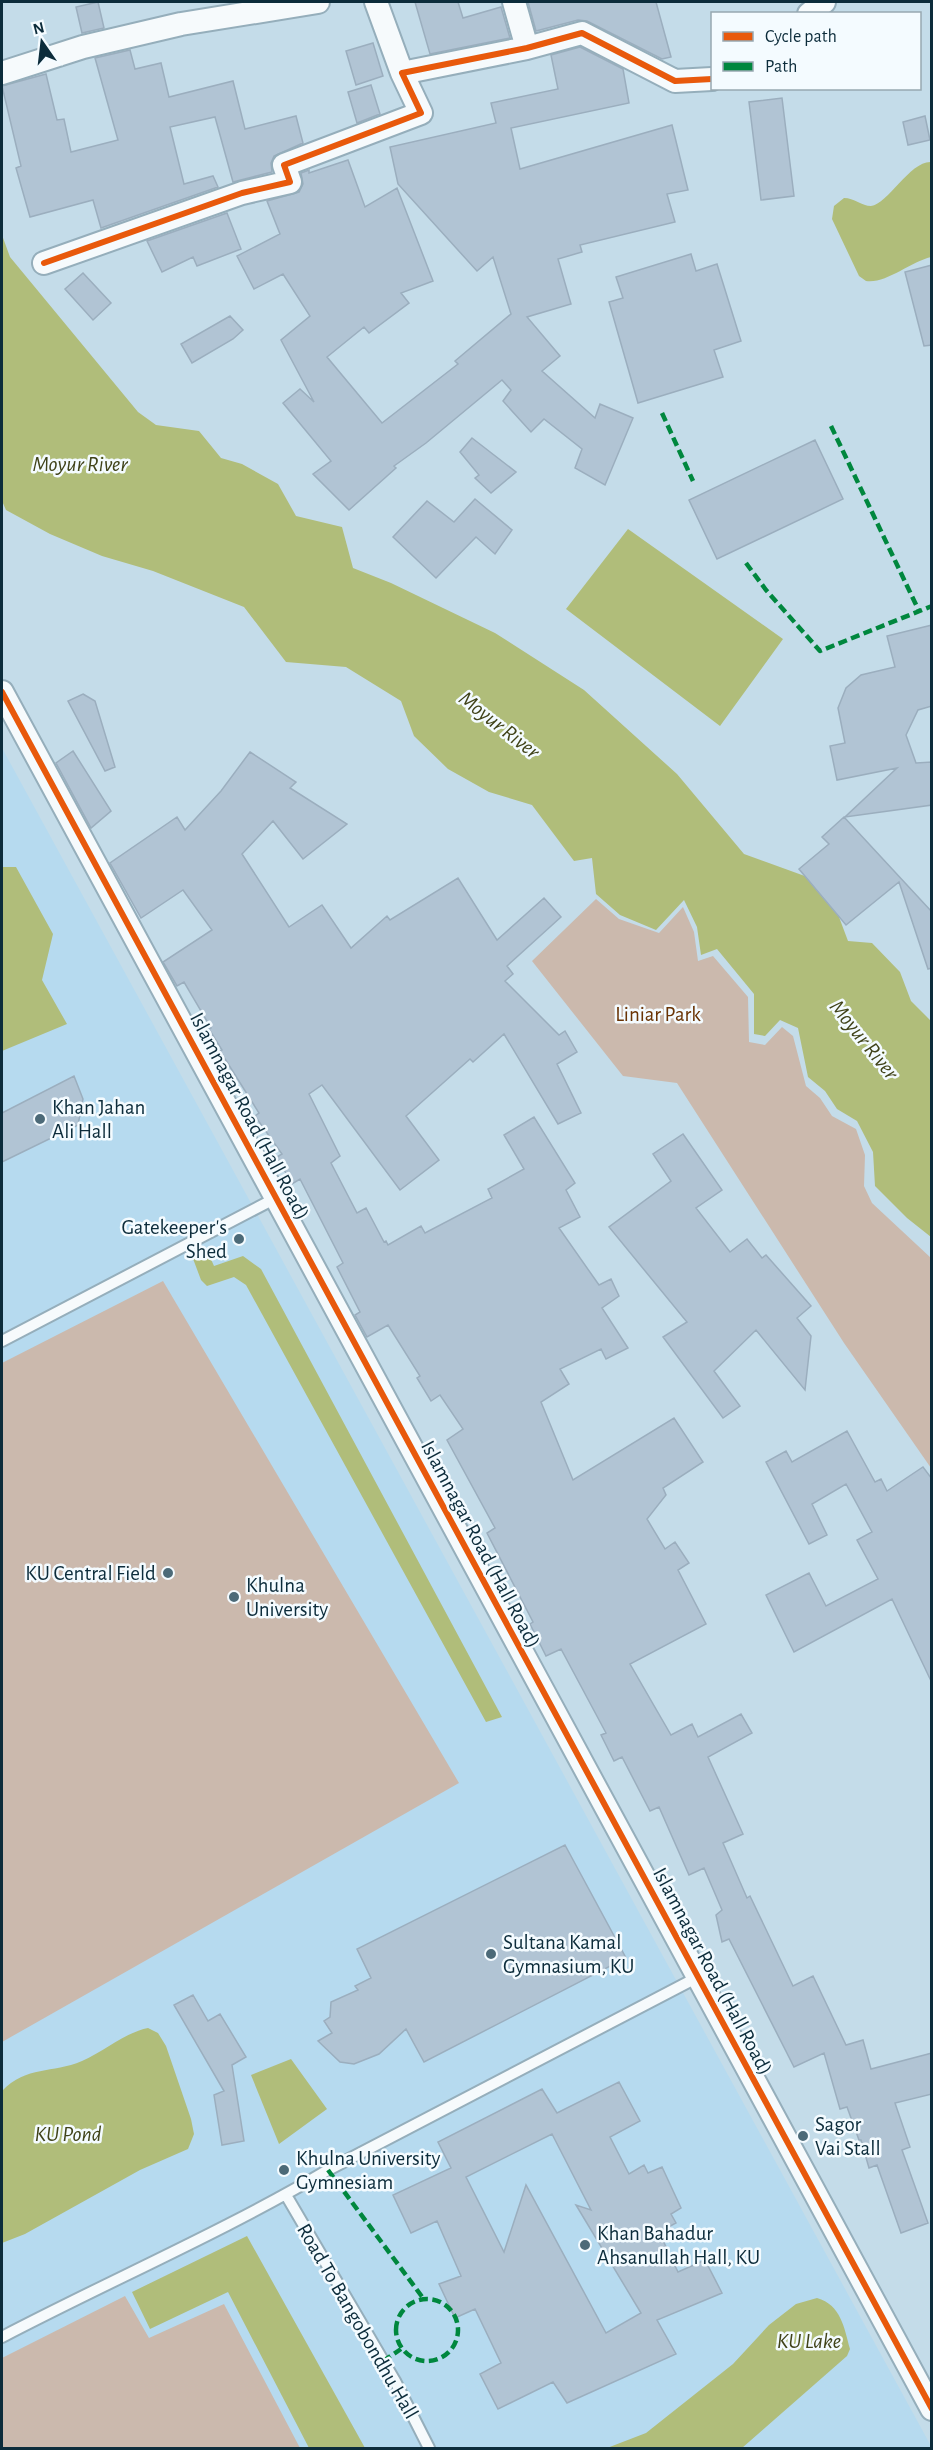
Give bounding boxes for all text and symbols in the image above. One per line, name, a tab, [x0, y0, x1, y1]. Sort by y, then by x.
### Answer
north arrow	[12, 12, 72, 72]
legend	[711, 12, 921, 90]
text: N	[31, 19, 46, 38]
text: Cycle path	[765, 28, 837, 46]
text: Path	[765, 58, 797, 76]
water label: Moyur River	[32, 453, 128, 475]
water label: Moyur River	[455, 687, 544, 763]
water label: Moyur River	[826, 996, 903, 1084]
park label: Liniar Park	[615, 1004, 701, 1025]
street label: Islamnagar Road (Hall Road)	[186, 1009, 313, 1223]
place label: Khan Jahan Ali Hall	[52, 1097, 145, 1142]
marker: Khan Jahan Ali Hall	[33, 1112, 47, 1126]
place label: Gatekeeper's Shed	[121, 1217, 227, 1262]
marker: Gatekeeper's Shed	[232, 1232, 246, 1246]
street label: Islamnagar Road (Hall Road)	[417, 1437, 544, 1651]
place label: KU Central Field	[25, 1563, 156, 1584]
marker: KU Central Field	[161, 1566, 175, 1580]
place label: Khulna University	[246, 1575, 328, 1620]
marker: Khulna University	[227, 1590, 241, 1604]
street label: Islamnagar Road (Hall Road)	[649, 1864, 776, 2078]
place label: Sultana Kamal Gymnasium, KU	[503, 1932, 634, 1977]
marker: Sultana Kamal Gymnasium, KU	[484, 1947, 498, 1961]
place label: Sagor Vai Stall	[815, 2114, 881, 2159]
water label: KU Pond	[35, 2123, 102, 2145]
marker: Sagor Vai Stall	[796, 2129, 810, 2143]
place label: Khulna University Gymnesiam	[296, 2148, 441, 2193]
marker: Khulna University Gymnesiam	[277, 2163, 291, 2177]
street label: Road To Bangobondhu Hall	[293, 2220, 422, 2423]
place label: Khan Bahadur Ahsanullah Hall, KU	[597, 2223, 760, 2268]
marker: Khan Bahadur Ahsanullah Hall, KU	[578, 2238, 592, 2252]
water label: KU Lake	[777, 2330, 841, 2352]

